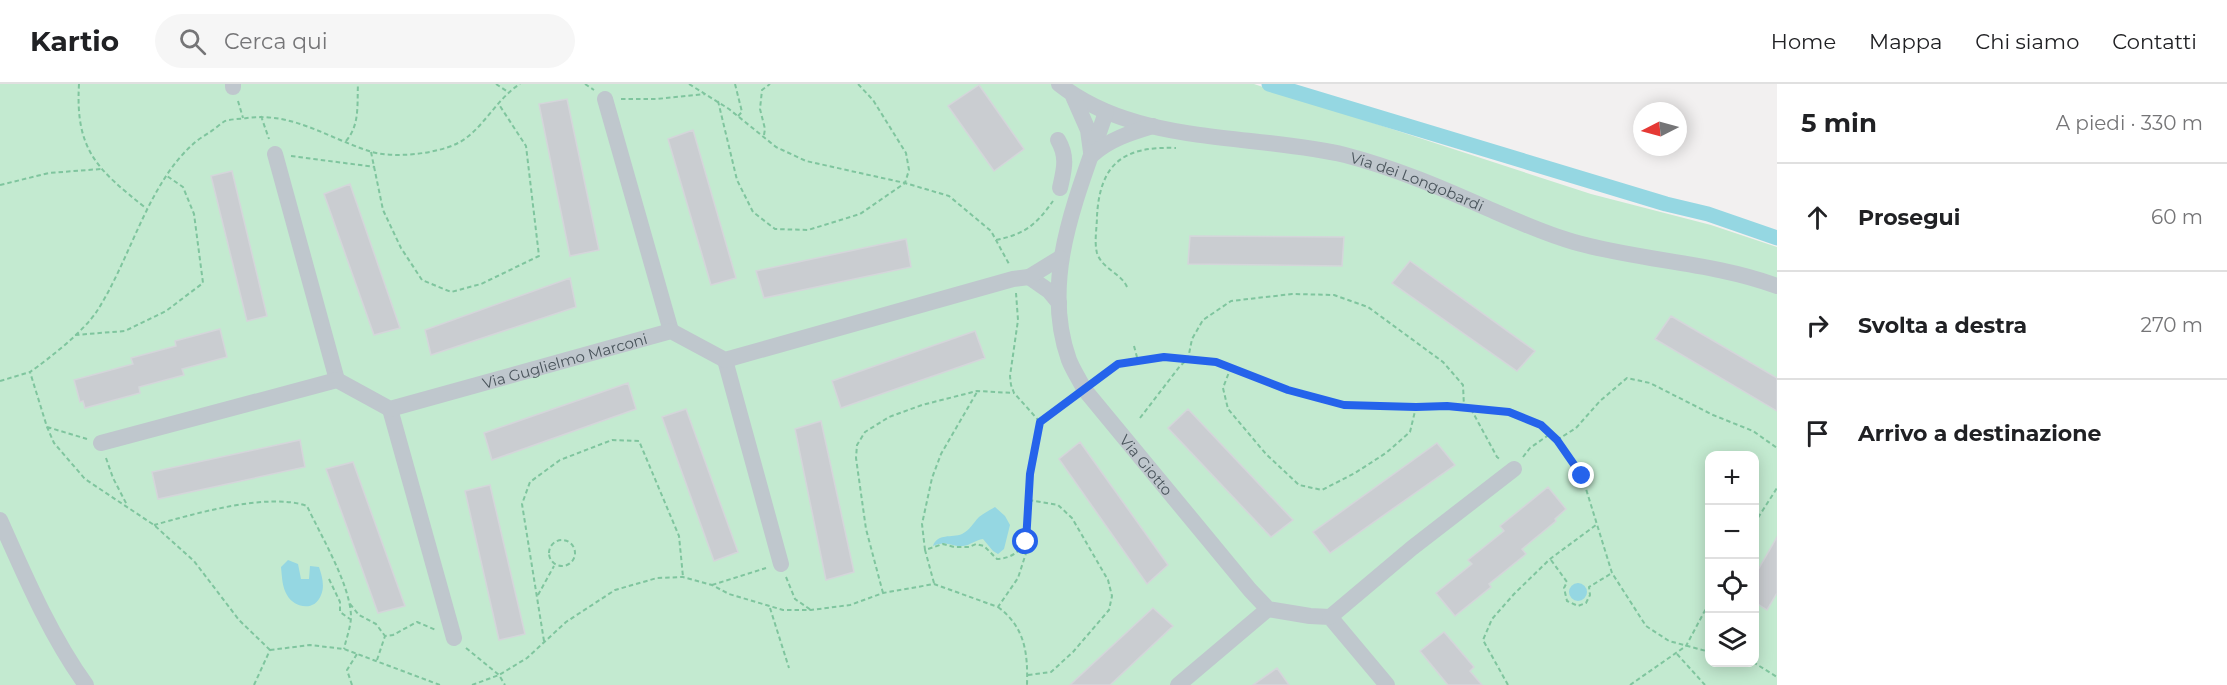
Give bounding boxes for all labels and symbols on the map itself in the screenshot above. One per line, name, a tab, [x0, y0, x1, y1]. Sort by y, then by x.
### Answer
north arrow	[1633, 102, 1687, 156]
street label: Via dei Longobardi	[1348, 147, 1487, 215]
street label: Via Guglielmo Marconi	[480, 329, 649, 392]
street label: Via Giotto	[1116, 430, 1177, 499]
route end	[1568, 462, 1594, 488]
route start	[1012, 528, 1038, 554]

